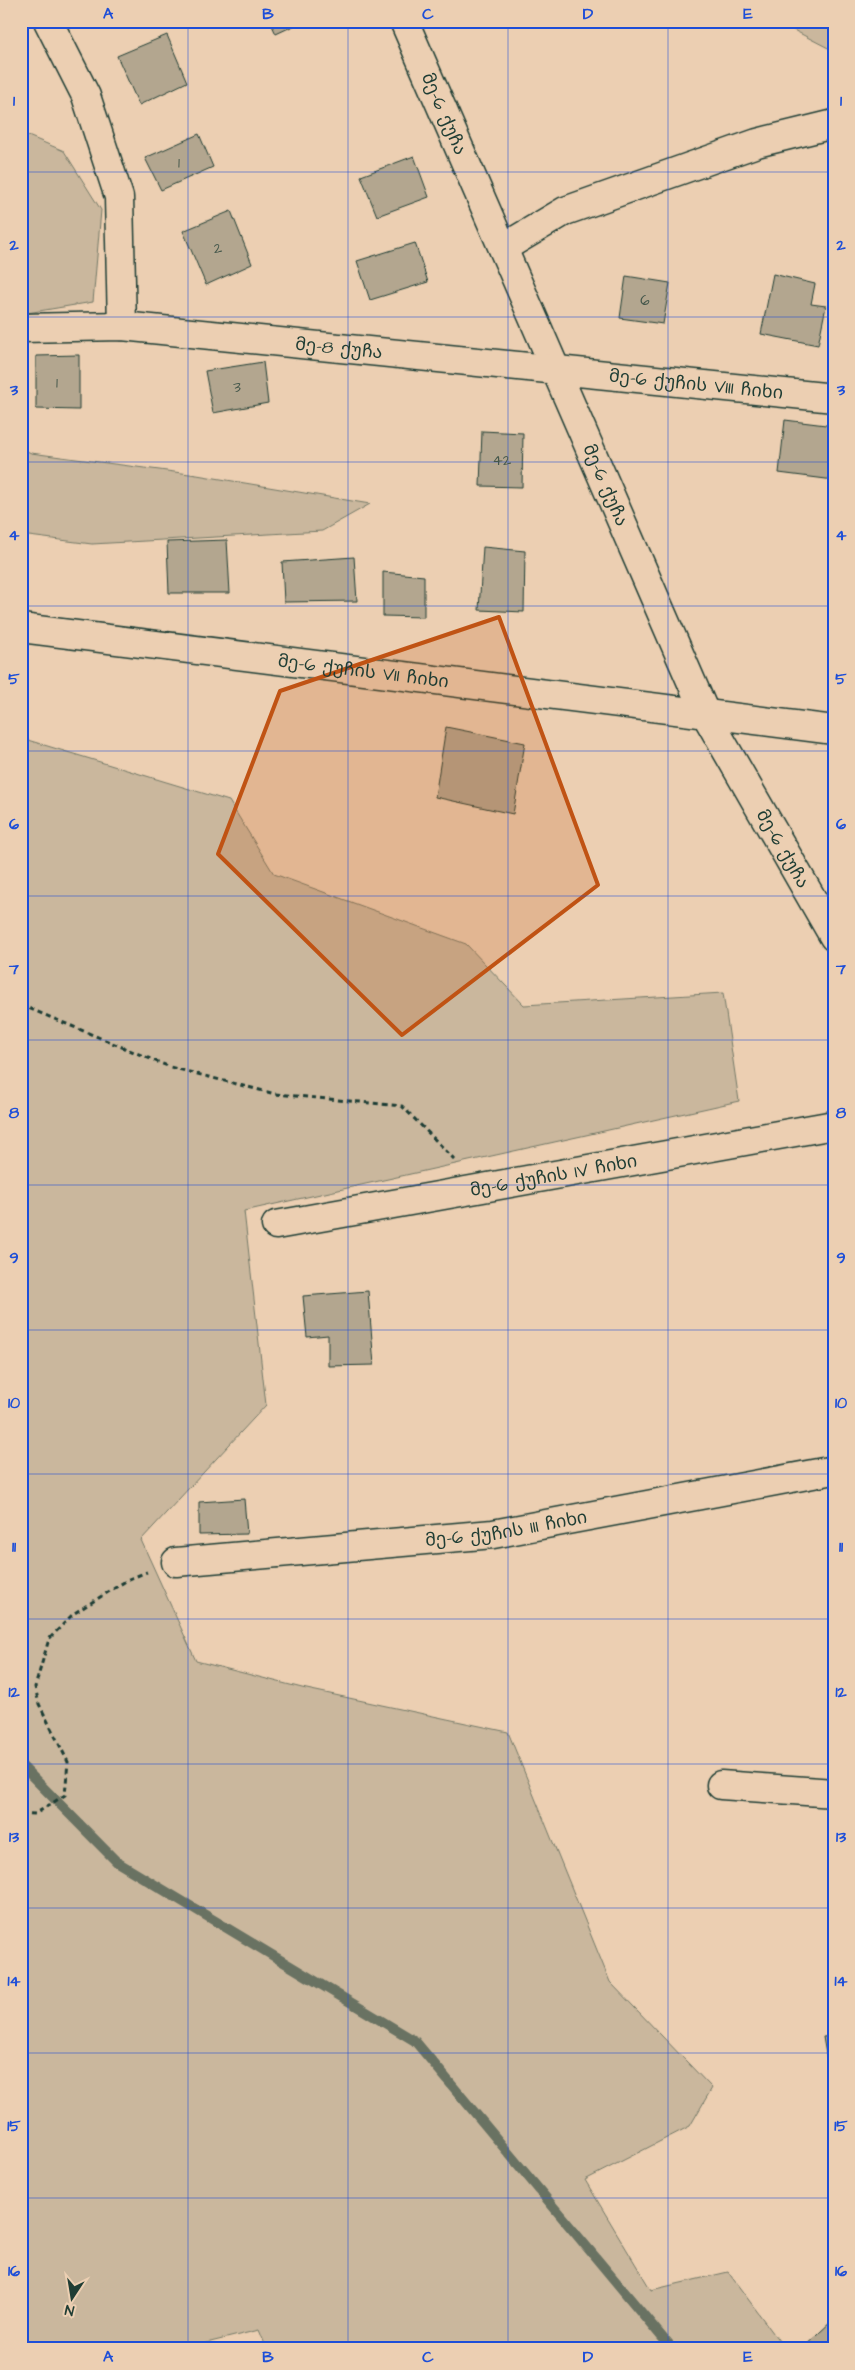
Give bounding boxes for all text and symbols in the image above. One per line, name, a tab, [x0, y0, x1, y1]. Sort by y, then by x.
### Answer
text: A	[103, 3, 114, 25]
text: B	[262, 3, 274, 25]
text: C	[422, 3, 434, 25]
text: D	[583, 3, 594, 25]
text: E	[743, 3, 753, 25]
street label: მე-6 ქუჩა	[415, 69, 473, 159]
text: 1	[13, 90, 16, 112]
text: 1	[840, 90, 843, 112]
house number: 1	[178, 153, 180, 174]
text: 2	[8, 234, 19, 256]
text: 2	[835, 234, 846, 256]
house number: 2	[214, 238, 223, 259]
house number: 6	[640, 290, 650, 311]
street label: მე-8 ქუჩა	[294, 331, 384, 365]
street label: მე-6 ქუჩის VIII ჩიხი	[608, 363, 784, 405]
house number: 1	[56, 373, 58, 394]
house number: 3	[233, 377, 241, 398]
text: 3	[9, 379, 19, 401]
text: 3	[836, 379, 846, 401]
street label: მე-6 ქუჩა	[577, 440, 635, 530]
house number: 42	[493, 450, 512, 471]
text: 4	[9, 524, 20, 546]
text: 4	[836, 524, 847, 546]
street label: მე-6 ქუჩის VII ჩიხი	[276, 648, 450, 694]
text: 5	[8, 668, 20, 690]
text: 5	[835, 668, 847, 690]
street label: მე-6 ქუჩა	[750, 804, 816, 893]
text: 6	[9, 813, 19, 835]
text: 6	[836, 813, 846, 835]
text: 7	[8, 958, 19, 980]
text: 7	[835, 958, 846, 980]
text: 8	[9, 1102, 20, 1124]
text: 8	[836, 1102, 847, 1124]
street label: მე-6 ქუჩის IV ჩიხი	[468, 1148, 639, 1203]
text: 9	[9, 1247, 19, 1269]
text: 9	[836, 1247, 846, 1269]
text: 10	[8, 1392, 20, 1414]
text: 10	[835, 1392, 847, 1414]
street label: მე-6 ქუჩის III ჩიხი	[424, 1504, 589, 1552]
text: 11	[12, 1536, 17, 1558]
text: 11	[839, 1536, 844, 1558]
text: 12	[8, 1681, 20, 1703]
text: 12	[835, 1681, 847, 1703]
text: 13	[9, 1826, 20, 1848]
text: 13	[836, 1826, 847, 1848]
text: 14	[8, 1970, 21, 1992]
text: 14	[835, 1970, 848, 1992]
text: 15	[7, 2115, 21, 2137]
text: 15	[834, 2115, 848, 2137]
text: 16	[8, 2260, 20, 2282]
text: 16	[835, 2260, 847, 2282]
north arrow	[48, 2272, 98, 2322]
text: N	[63, 2299, 76, 2320]
text: A	[103, 2346, 114, 2368]
text: B	[262, 2346, 274, 2368]
text: C	[422, 2346, 434, 2368]
text: D	[583, 2346, 594, 2368]
text: E	[743, 2346, 753, 2368]

